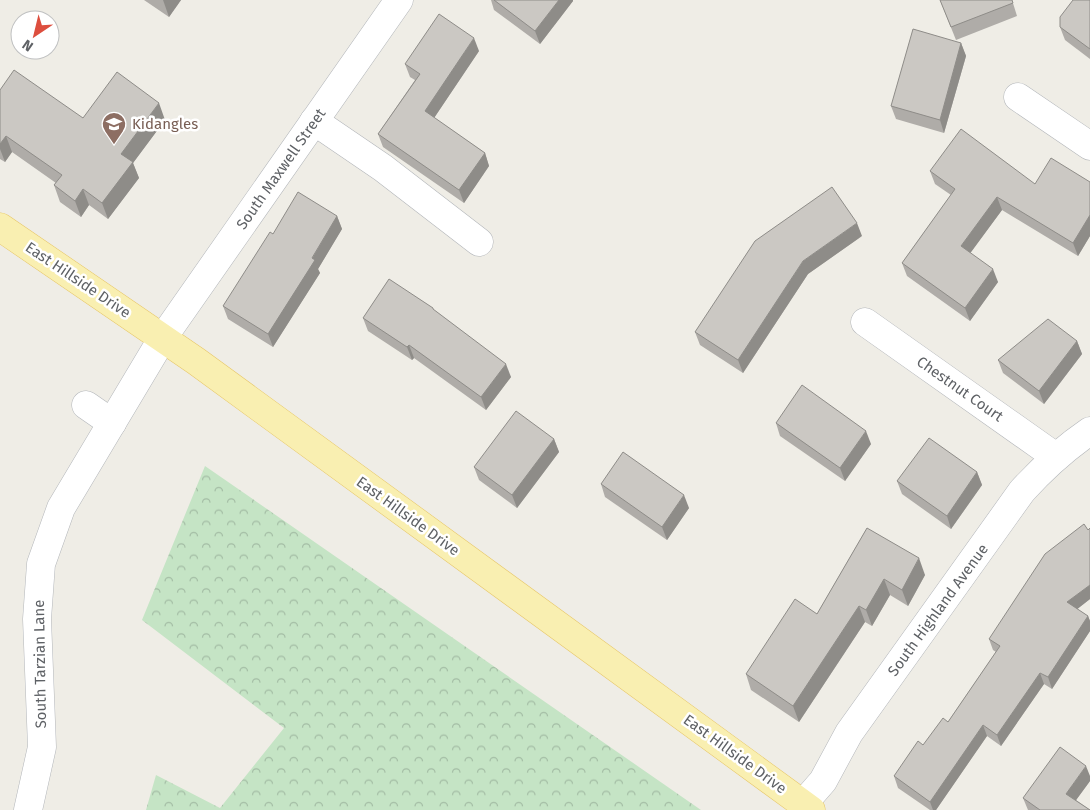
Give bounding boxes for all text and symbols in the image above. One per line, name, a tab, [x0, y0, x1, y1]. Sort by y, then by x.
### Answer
north arrow	[10, 10, 60, 60]
text: N	[19, 36, 37, 55]
street label: South Maxwell Street	[233, 105, 330, 233]
school or university icon: Kidangles	[101, 111, 127, 145]
place label: Kidangles	[132, 115, 198, 133]
street label: East Hillside Drive	[22, 238, 134, 322]
street label: Chestnut Court	[913, 353, 1007, 426]
street label: East Hillside Drive	[353, 473, 463, 559]
street label: South Highland Avenue	[884, 540, 992, 680]
street label: South Tarzian Lane	[30, 599, 50, 729]
street label: East Hillside Drive	[680, 711, 790, 797]

